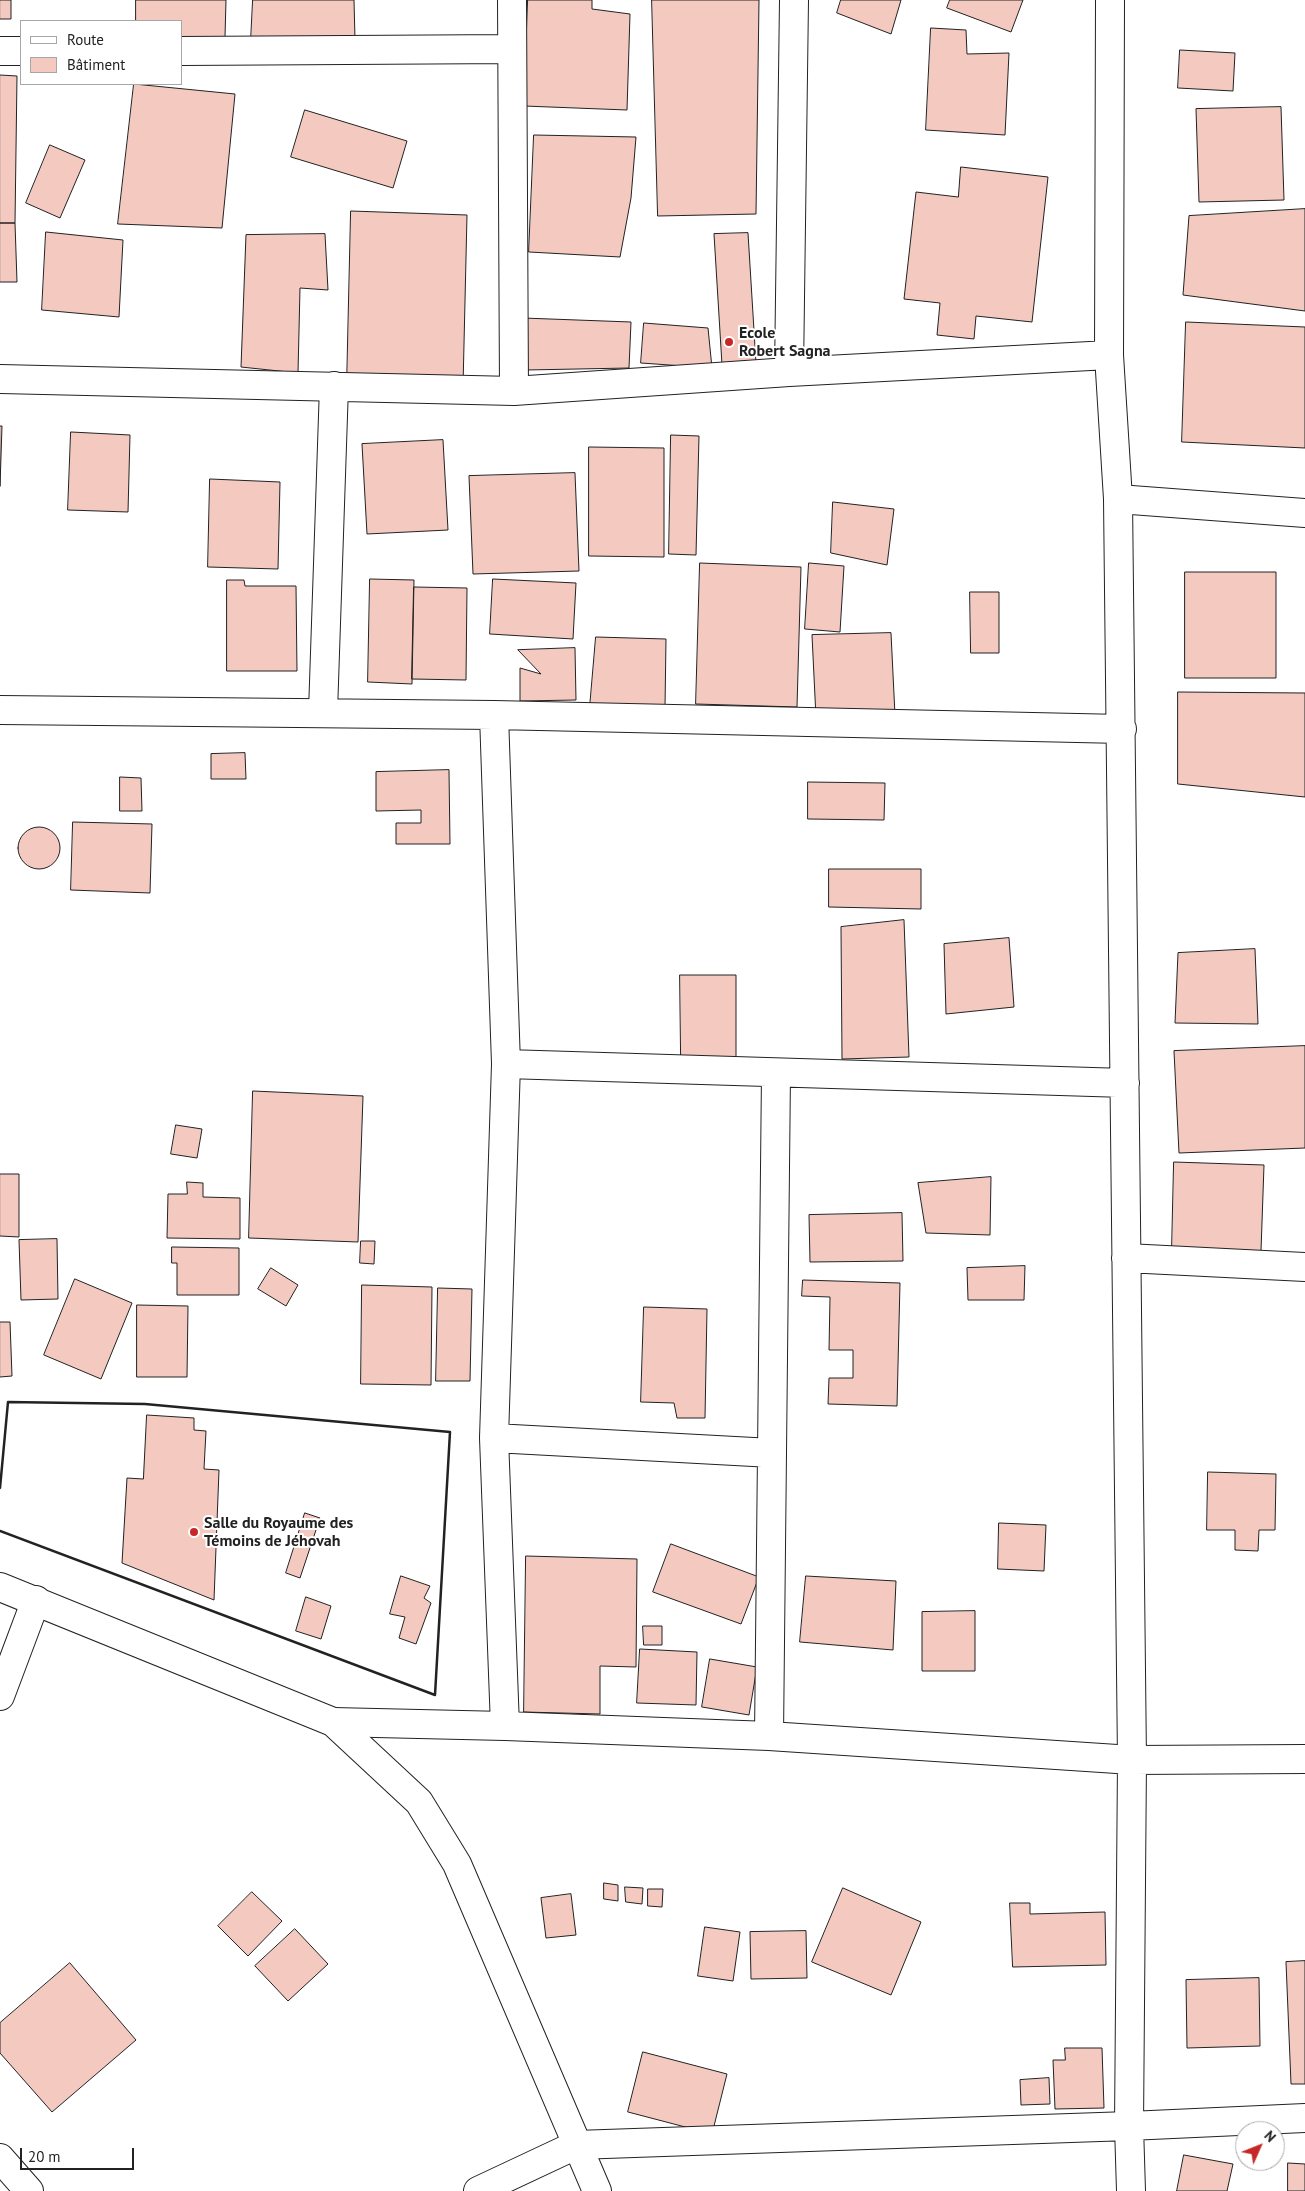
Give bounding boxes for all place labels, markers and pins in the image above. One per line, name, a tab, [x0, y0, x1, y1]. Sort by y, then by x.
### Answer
place label: Ecole Robert Sagna	[739, 323, 831, 361]
marker: Ecole Robert Sagna	[723, 336, 735, 348]
place label: Salle du Royaume des Témoins de Jéhovah	[204, 1513, 353, 1551]
marker: Salle du Royaume des Témoins de Jéhovah	[188, 1526, 200, 1538]

